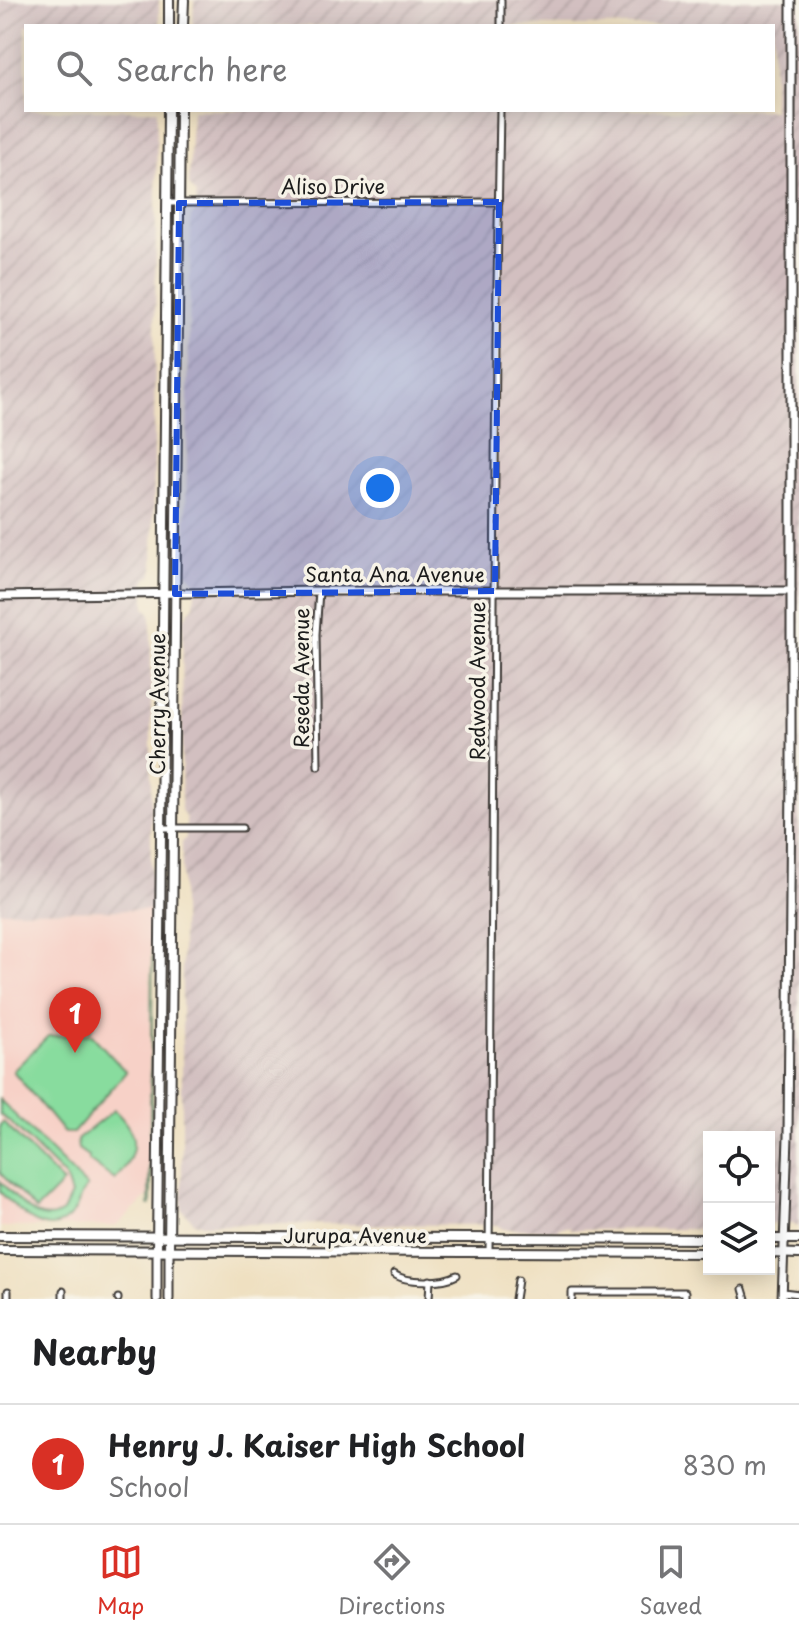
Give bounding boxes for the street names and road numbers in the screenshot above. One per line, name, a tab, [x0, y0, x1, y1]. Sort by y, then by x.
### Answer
street label: Aliso Drive	[281, 171, 385, 201]
street label: Santa Ana Avenue	[305, 559, 485, 589]
street label: Redwood Avenue	[462, 601, 492, 760]
street label: Reseda Avenue	[286, 608, 316, 748]
street label: Cherry Avenue	[142, 633, 172, 775]
street label: Jurupa Avenue	[283, 1220, 427, 1250]

